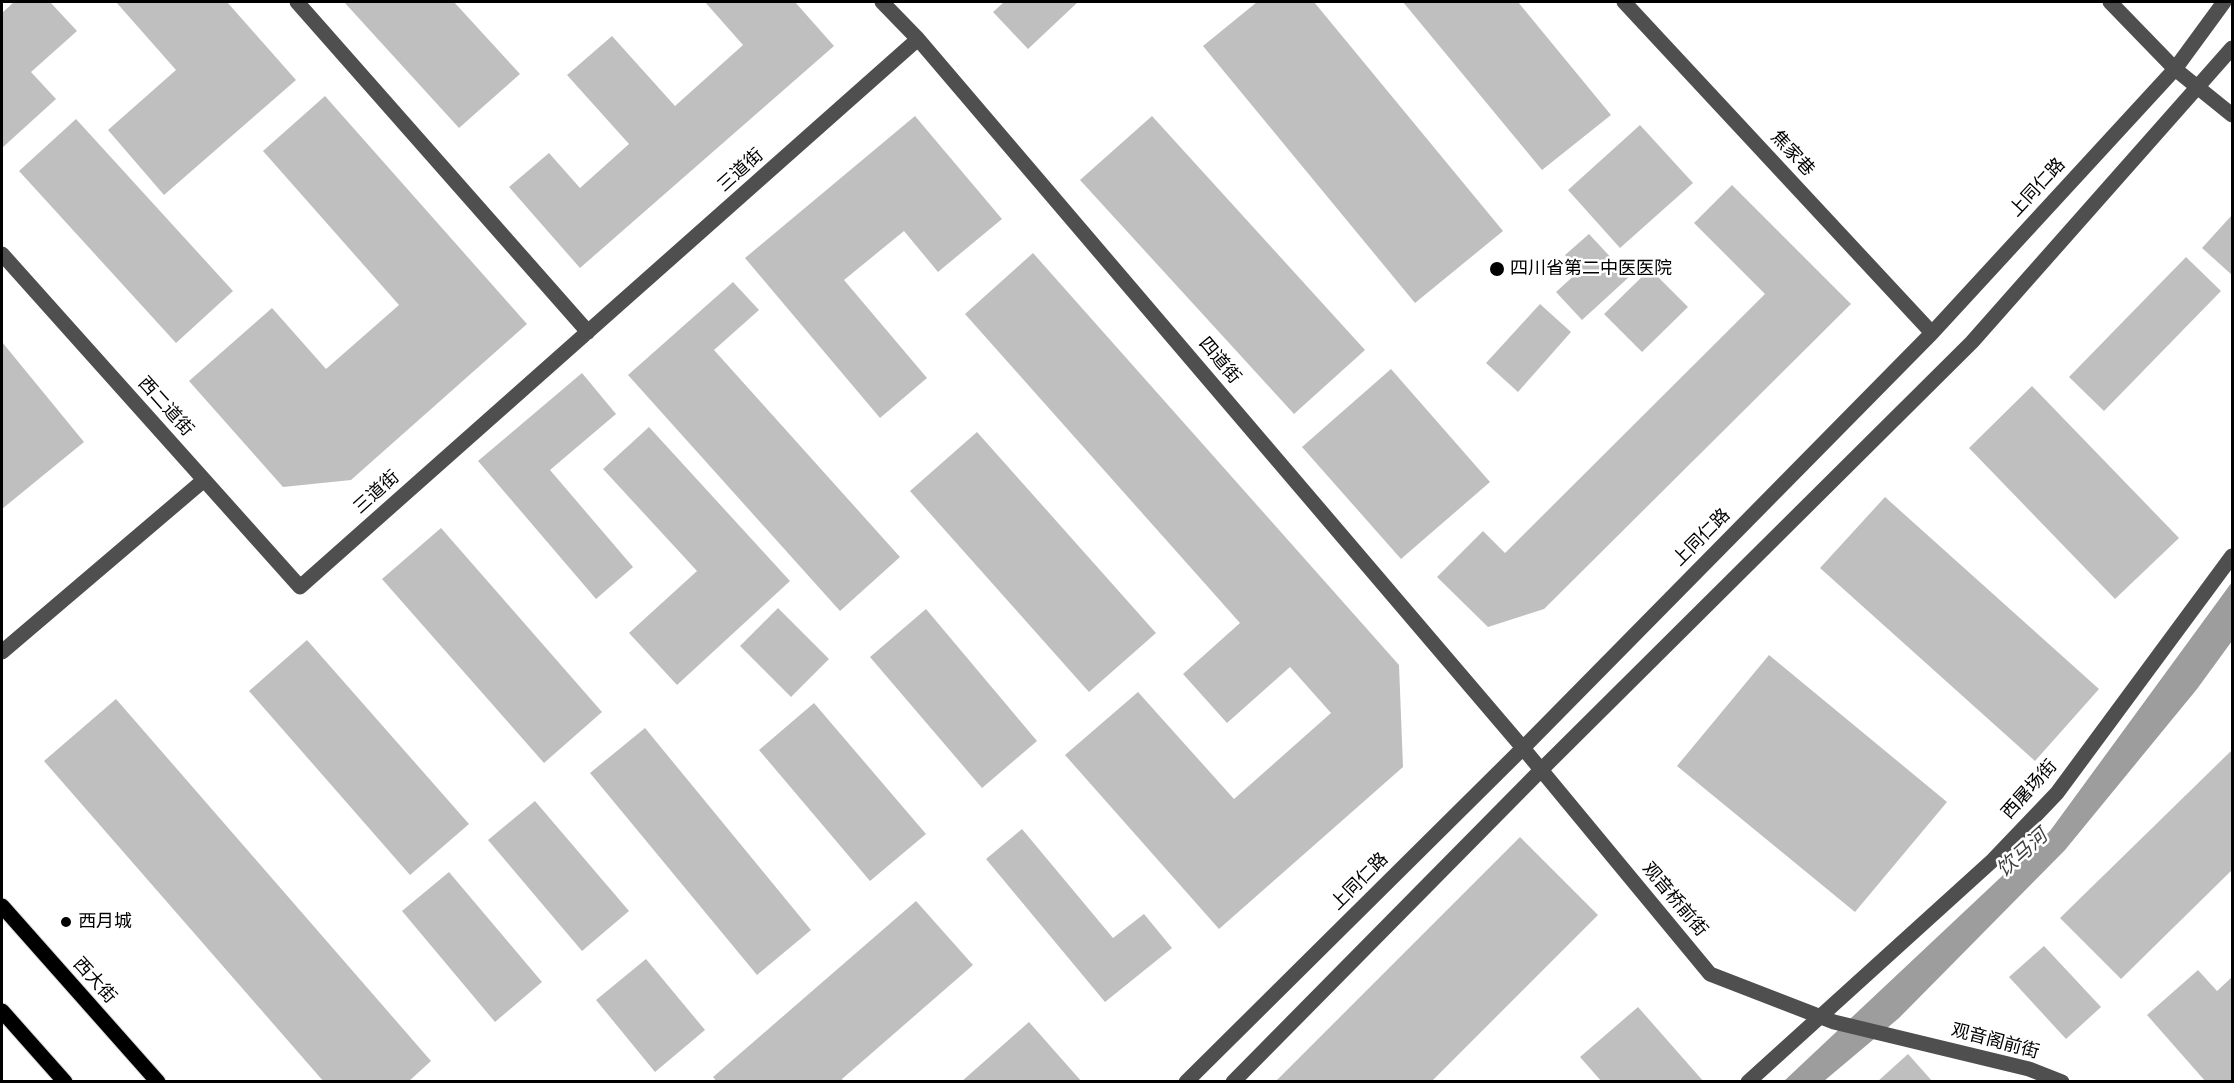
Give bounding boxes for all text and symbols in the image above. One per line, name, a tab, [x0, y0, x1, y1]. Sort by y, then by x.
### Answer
street label: 焦家巷	[1766, 127, 1818, 181]
street label: 三道街	[714, 145, 768, 197]
street label: 上同仁路	[2006, 154, 2070, 222]
place label: 四川省第二中医医院	[1510, 258, 1672, 280]
marker: 四川省第二中医医院	[1488, 260, 1506, 278]
street label: 四道街	[1193, 333, 1245, 389]
street label: 西二道街	[133, 373, 197, 441]
street label: 三道街	[350, 467, 404, 519]
street label: 上同仁路	[1669, 505, 1735, 571]
street label: 西屠场街	[1998, 756, 2062, 824]
water label: 饮马河	[1993, 825, 2053, 883]
street label: 上同仁路	[1327, 849, 1393, 915]
street label: 观音桥前街	[1637, 859, 1711, 941]
place label: 西月城	[78, 911, 132, 933]
marker: 西月城	[59, 915, 73, 929]
street label: 西大街	[68, 954, 120, 1008]
street label: 观音阁前街	[1949, 1020, 2041, 1064]

